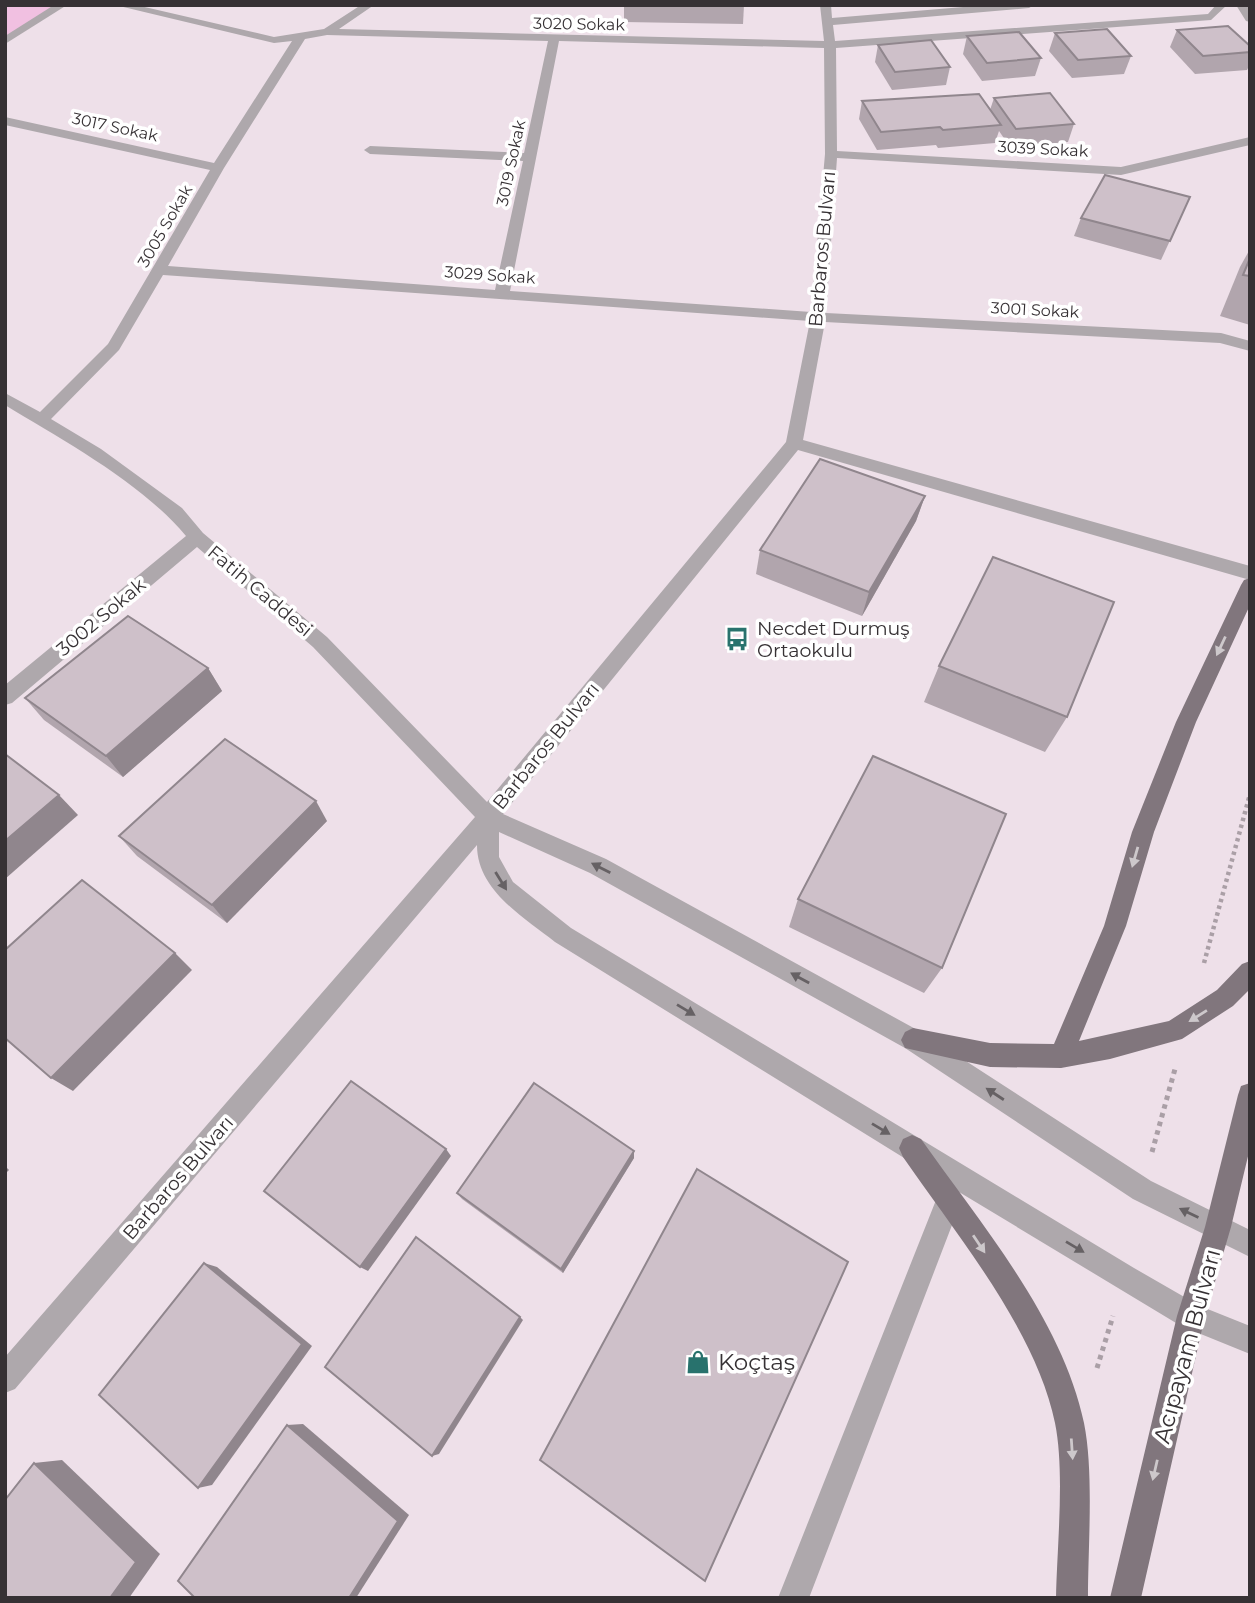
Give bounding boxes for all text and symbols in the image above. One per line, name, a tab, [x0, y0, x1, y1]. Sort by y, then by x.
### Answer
street label: 3020 Sokak	[533, 14, 625, 34]
street label: 3017 Sokak	[70, 109, 160, 145]
street label: 3019 Sokak	[493, 118, 529, 208]
street label: 3039 Sokak	[997, 137, 1089, 161]
street label: Barbaros Bulvarı	[804, 170, 840, 328]
street label: 3005 Sokak	[134, 181, 196, 270]
street label: 3029 Sokak	[444, 262, 536, 288]
street label: 3001 Sokak	[990, 298, 1080, 322]
street label: Fatih Caddesi	[203, 541, 317, 641]
street label: 3002 Sokak	[52, 573, 151, 661]
place label: Necdet Durmuş Ortaokulu	[757, 617, 910, 662]
bus stop icon: Necdet Durmuş Ortaokulu	[723, 625, 751, 653]
one-way arrow	[1215, 636, 1226, 657]
street label: Barbaros Bulvarı	[488, 678, 604, 814]
one-way arrow	[1130, 847, 1140, 868]
one-way arrow	[591, 862, 611, 873]
one-way arrow	[494, 871, 507, 891]
one-way arrow	[790, 972, 810, 983]
one-way arrow	[677, 1004, 696, 1017]
one-way arrow	[1188, 1009, 1207, 1022]
one-way arrow	[986, 1088, 1005, 1101]
street label: Barbaros Bulvarı	[118, 1111, 238, 1245]
one-way arrow	[871, 1122, 890, 1135]
one-way arrow	[1179, 1207, 1199, 1218]
one-way arrow	[972, 1235, 986, 1253]
one-way arrow	[1065, 1241, 1084, 1254]
street label: Acıpayam Bulvarı	[1148, 1246, 1226, 1446]
shop icon: Koçtaş	[684, 1348, 712, 1376]
place label: Koçtaş	[718, 1348, 795, 1376]
one-way arrow	[1067, 1438, 1078, 1460]
one-way arrow	[1149, 1459, 1160, 1481]

